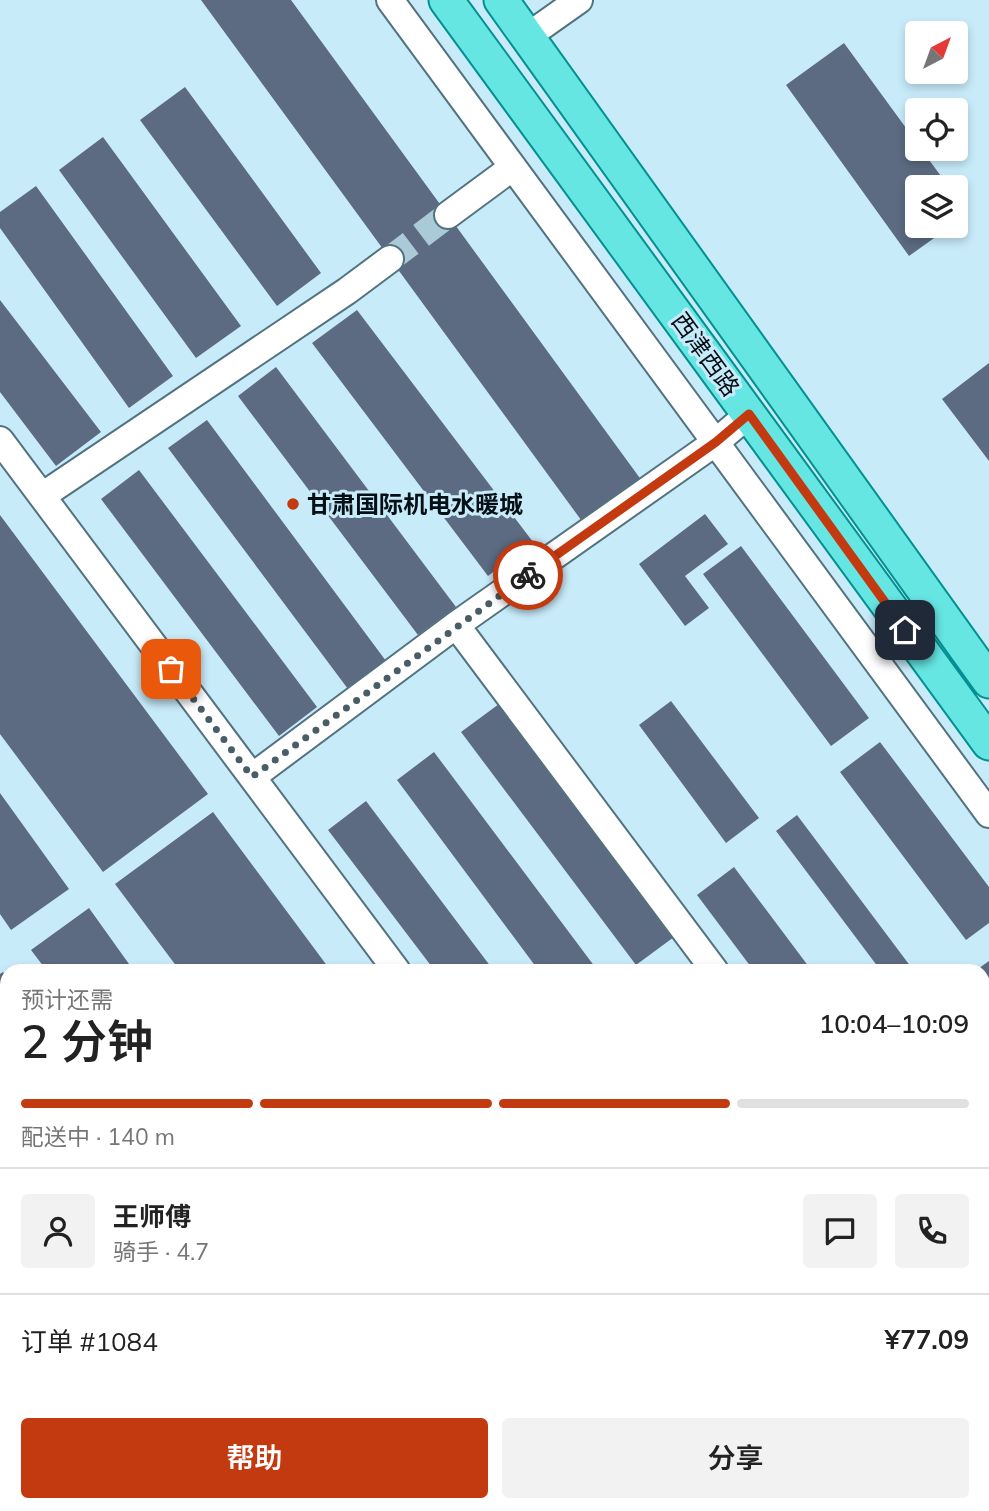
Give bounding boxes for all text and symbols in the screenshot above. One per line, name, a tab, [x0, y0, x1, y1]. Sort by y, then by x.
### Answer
north arrow	[905, 21, 968, 84]
map controls	[905, 21, 968, 238]
button: locate	[905, 98, 968, 161]
button: layers	[905, 175, 968, 238]
street label: 西津西路	[666, 306, 746, 402]
place label: 甘肃国际机电水暖城	[307, 489, 523, 519]
marker: 甘肃国际机电水暖城	[285, 496, 301, 512]
courier	[493, 540, 563, 610]
icon: bike	[509, 556, 547, 594]
pin	[875, 600, 935, 660]
icon: home	[886, 611, 924, 649]
pin	[141, 639, 201, 699]
icon: bag	[152, 650, 190, 688]
text: 预计还需	[21, 985, 113, 1014]
text: 10:04–10:09	[819, 1007, 969, 1040]
text: 2 分钟	[21, 1012, 153, 1070]
text: 配送中 · 140 m	[21, 1122, 175, 1151]
button: person	[21, 1194, 95, 1268]
button: chat	[803, 1194, 877, 1268]
button: phone	[895, 1194, 969, 1268]
text: 王师傅	[113, 1200, 191, 1233]
text: 骑手 · 4.7	[113, 1237, 209, 1266]
text: ¥77.09	[885, 1323, 969, 1356]
text: 订单 #1084	[21, 1325, 158, 1358]
button: 帮助	[21, 1418, 488, 1498]
button: 分享	[502, 1418, 969, 1498]

